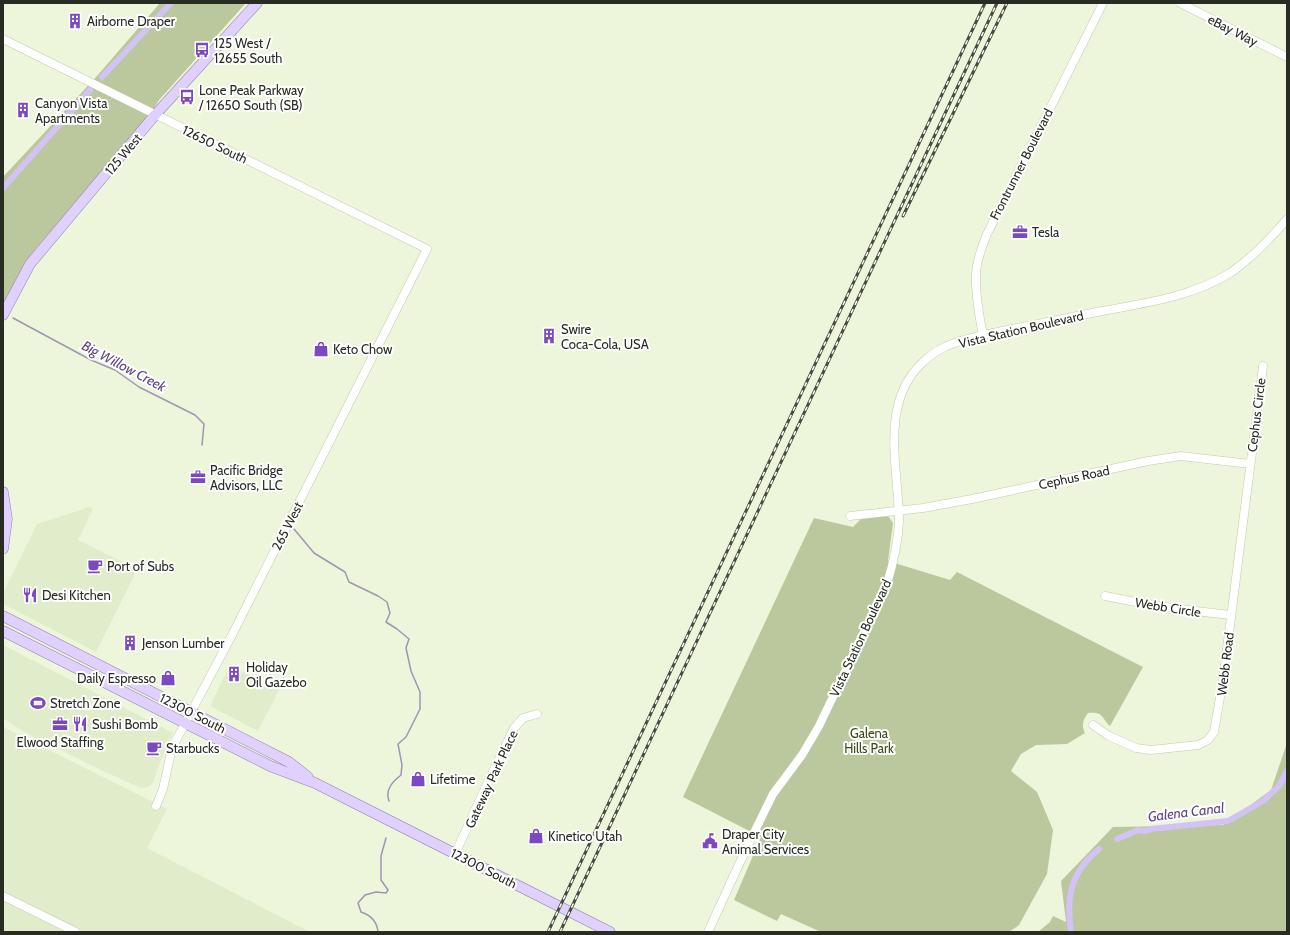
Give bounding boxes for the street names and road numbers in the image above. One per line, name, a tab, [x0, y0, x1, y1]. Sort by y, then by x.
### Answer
street label: eBay Way	[1205, 11, 1261, 50]
street label: Frontrunner Boulevard	[986, 106, 1056, 222]
street label: 12650 South	[180, 121, 250, 167]
street label: 125 West	[101, 130, 145, 178]
street label: Vista Station Boulevard	[957, 307, 1085, 351]
street label: Cephus Circle	[1244, 377, 1269, 453]
street label: Cephus Road	[1037, 462, 1111, 492]
street label: 265 West	[268, 498, 306, 553]
street label: Vista Station Boulevard	[826, 577, 894, 699]
street label: Webb Circle	[1134, 594, 1202, 620]
street label: Webb Road	[1213, 631, 1237, 697]
street label: 12300 South	[157, 689, 229, 737]
street label: Gateway Park Place	[461, 727, 521, 830]
street label: 12300 South	[448, 844, 520, 892]

